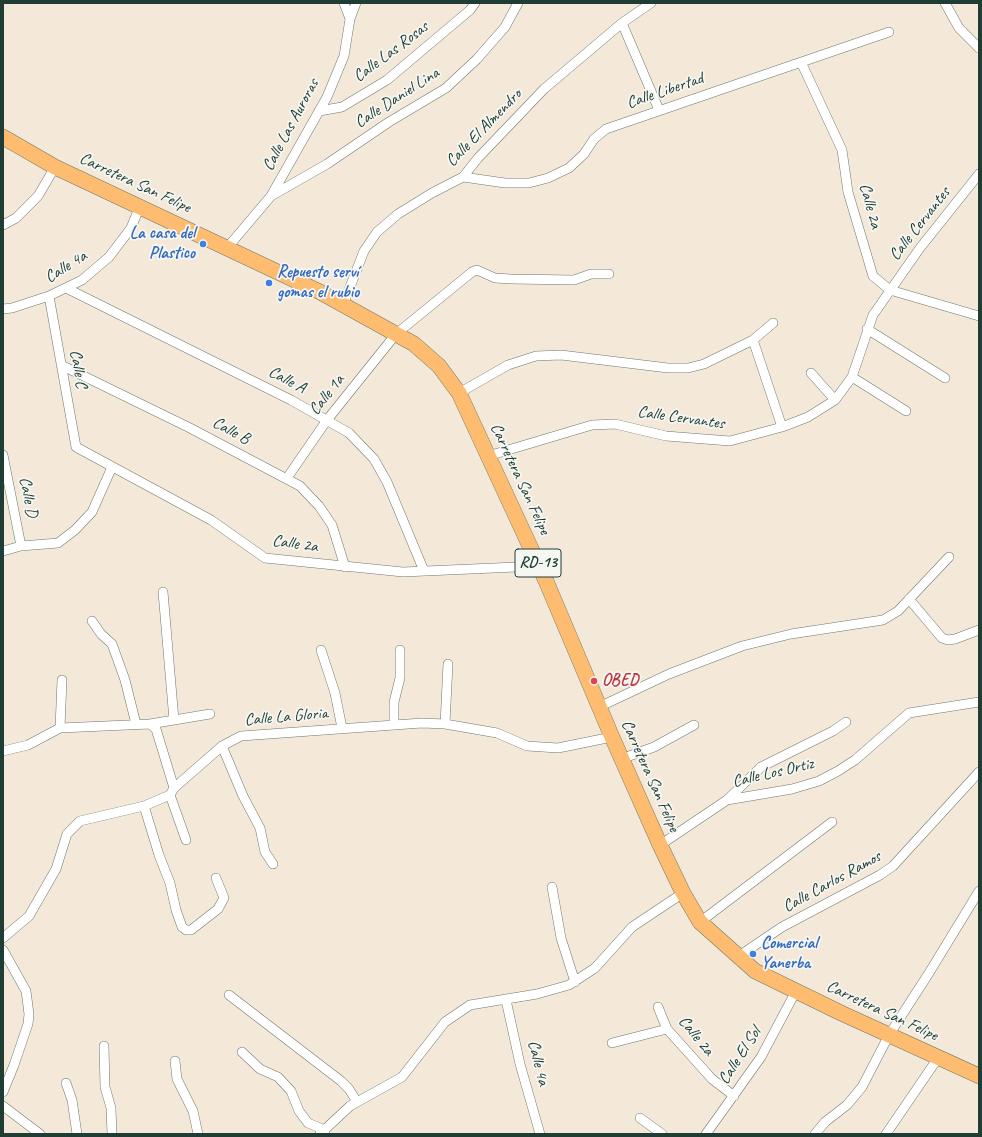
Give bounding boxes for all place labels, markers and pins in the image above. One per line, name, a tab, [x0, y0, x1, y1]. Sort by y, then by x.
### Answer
place label: La casa del Plastico	[130, 224, 195, 264]
marker: La casa del Plastico	[198, 239, 208, 249]
place label: Repuesto serví gomas el rubio	[277, 263, 359, 303]
marker: Repuesto serví gomas el rubio	[264, 278, 274, 288]
place label: OBED	[602, 671, 639, 691]
marker: OBED	[589, 676, 599, 686]
place label: Comercial Yanerba	[761, 934, 817, 974]
marker: Comercial Yanerba	[748, 949, 758, 959]

